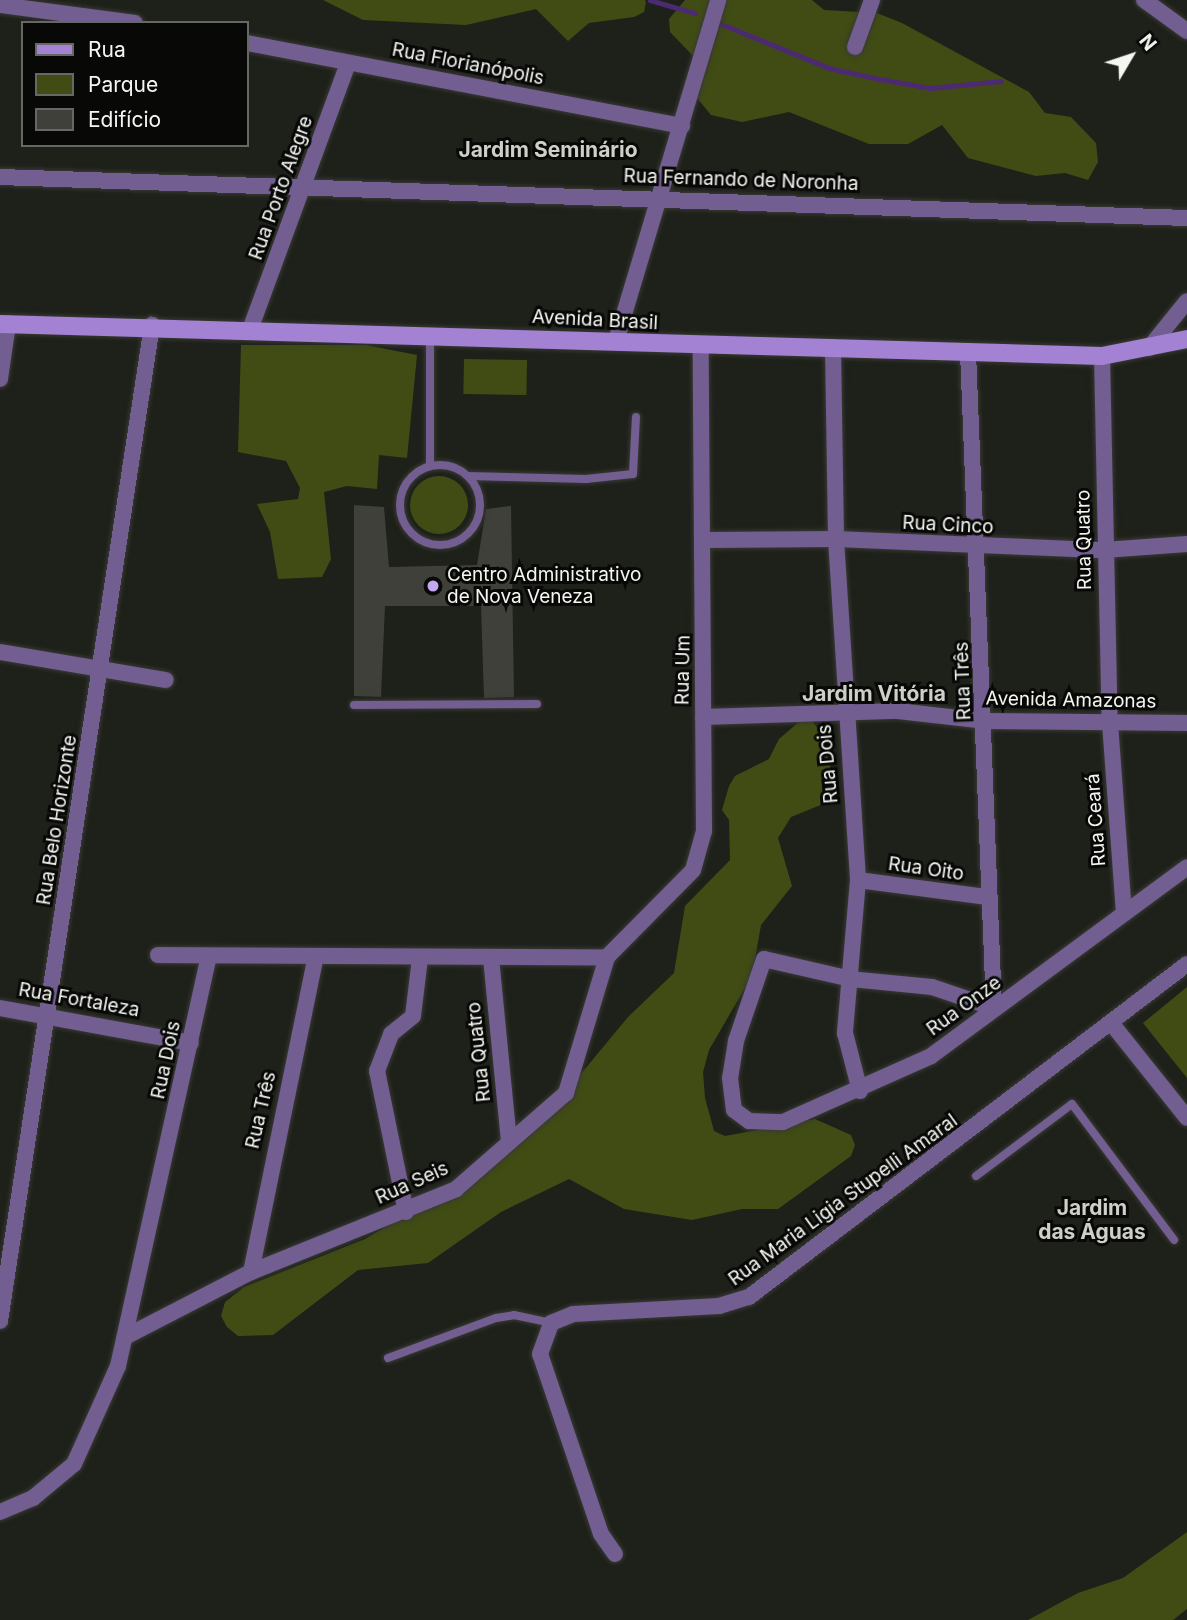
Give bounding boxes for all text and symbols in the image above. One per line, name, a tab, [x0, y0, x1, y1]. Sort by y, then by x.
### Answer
legend	[21, 21, 248, 147]
north arrow	[1096, 21, 1166, 91]
text: N	[1134, 30, 1161, 55]
text: Rua	[88, 37, 126, 62]
street label: Rua Florianópolis	[390, 38, 546, 90]
text: Parque	[88, 72, 158, 97]
text: Edifício	[88, 107, 161, 132]
street label: Rua Porto Alegre	[244, 113, 318, 263]
district label: Jardim Seminário	[458, 137, 638, 163]
street label: Rua Fernando de Noronha	[623, 165, 859, 195]
street label: Avenida Brasil	[531, 305, 659, 335]
street label: Rua Quatro	[1072, 490, 1096, 590]
street label: Rua Cinco	[902, 511, 994, 539]
place label: Centro Administrativo de Nova Veneza	[447, 564, 641, 608]
marker: Centro Administrativo de Nova Veneza	[425, 578, 441, 594]
street label: Rua Um	[671, 635, 695, 705]
street label: Rua Três	[950, 641, 976, 721]
district label: Jardim Vitória	[802, 681, 946, 707]
street label: Avenida Amazonas	[985, 687, 1157, 713]
street label: Rua Dois	[813, 724, 843, 804]
street label: Rua Belo Horizonte	[32, 733, 82, 907]
street label: Rua Ceará	[1081, 773, 1111, 867]
street label: Rua Oito	[887, 852, 965, 886]
street label: Rua Onze	[922, 971, 1006, 1041]
street label: Rua Fortaleza	[17, 978, 141, 1022]
street label: Rua Quatro	[462, 1001, 496, 1103]
street label: Rua Dois	[147, 1019, 185, 1101]
street label: Rua Três	[241, 1069, 281, 1151]
street label: Rua Maria Ligia Stupelli Amaral	[724, 1109, 962, 1291]
street label: Rua Seis	[372, 1157, 452, 1209]
district label: Jardim das Águas	[1038, 1195, 1146, 1245]

